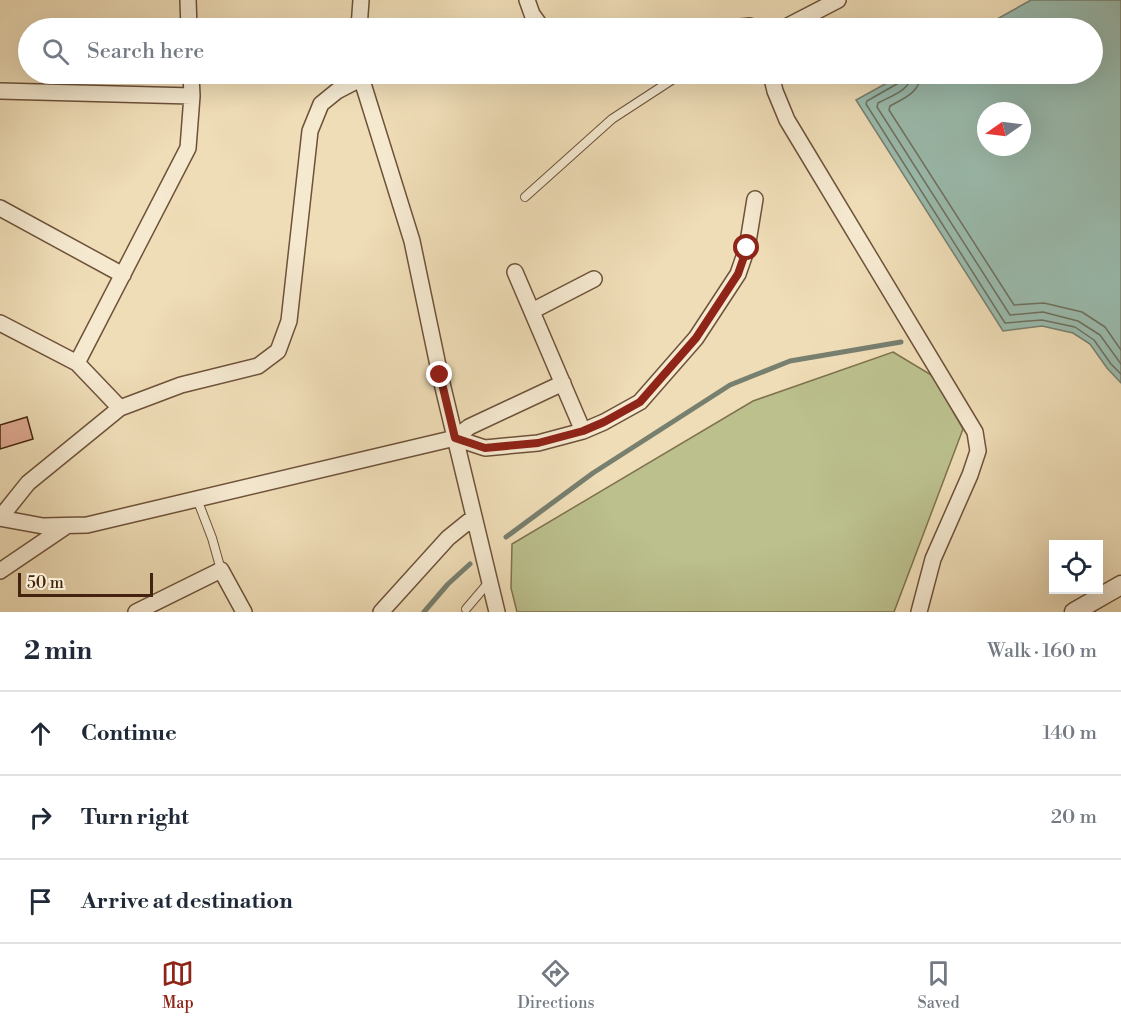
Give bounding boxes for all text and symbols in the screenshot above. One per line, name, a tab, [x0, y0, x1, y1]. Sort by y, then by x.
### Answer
search box	[18, 18, 1103, 84]
icon: search	[39, 35, 72, 68]
text: Search here	[87, 38, 204, 65]
north arrow	[977, 102, 1031, 156]
route start	[733, 234, 759, 260]
route end	[426, 361, 452, 387]
map controls	[1049, 540, 1103, 594]
button: locate	[1049, 540, 1103, 594]
scale bar	[18, 570, 153, 598]
text: 50 m	[27, 573, 64, 593]
text: 2 min	[24, 635, 92, 667]
text: Walk · 160 m	[987, 639, 1097, 664]
icon: ahead	[24, 717, 57, 750]
text: Continue	[81, 720, 177, 747]
text: 140 m	[1042, 721, 1097, 746]
icon: right	[24, 801, 57, 834]
text: Turn right	[81, 804, 189, 831]
text: 20 m	[1051, 805, 1097, 830]
icon: arrive	[24, 885, 57, 918]
text: Arrive at destination	[81, 888, 293, 915]
tab: Map	[161, 957, 194, 1013]
tab: Directions	[517, 957, 595, 1013]
tab: Saved	[917, 957, 960, 1013]

